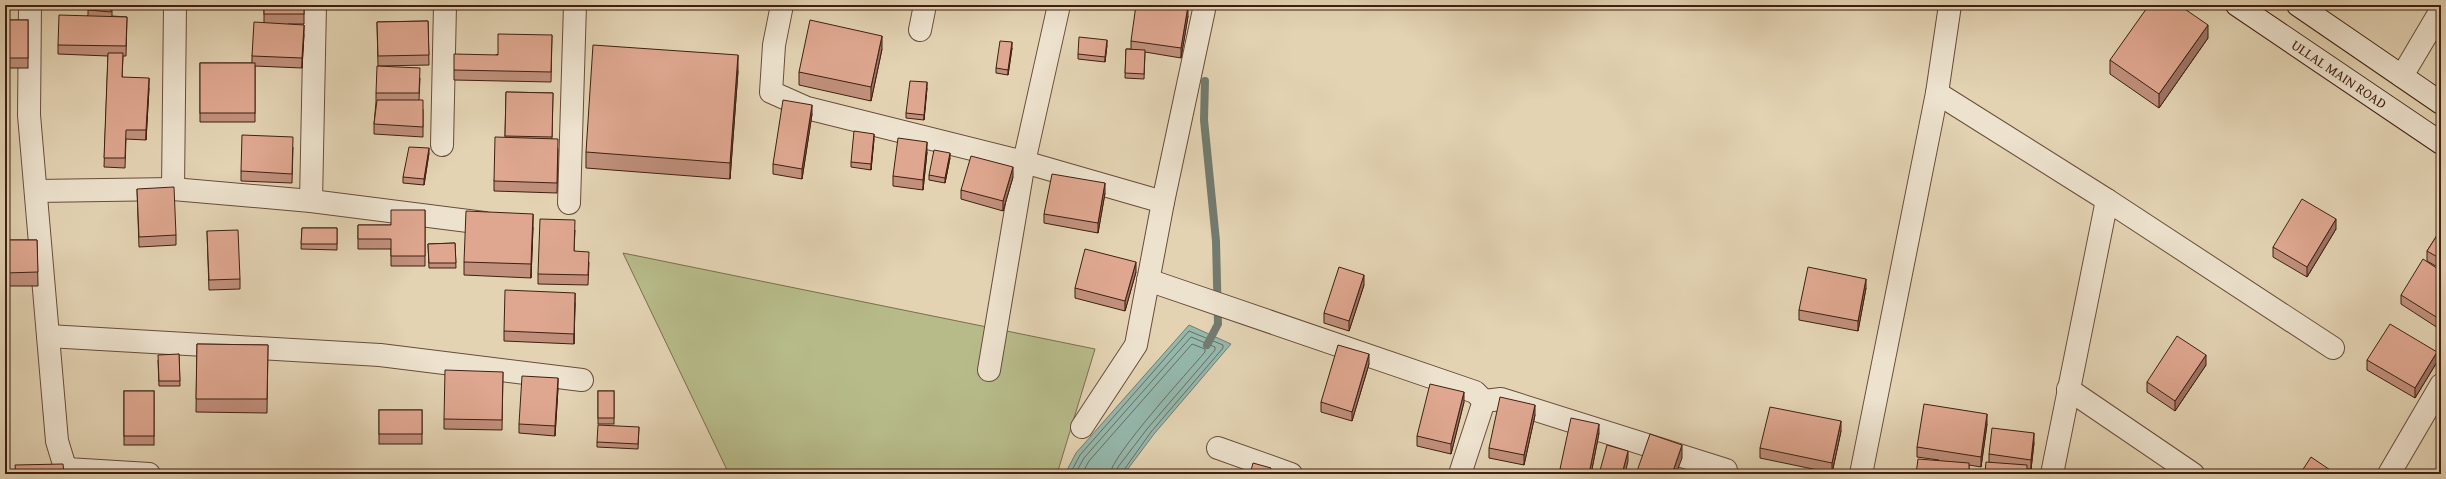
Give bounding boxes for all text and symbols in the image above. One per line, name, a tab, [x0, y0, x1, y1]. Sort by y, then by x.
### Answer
street label: ULLAL MAIN ROAD	[2287, 35, 2391, 113]

